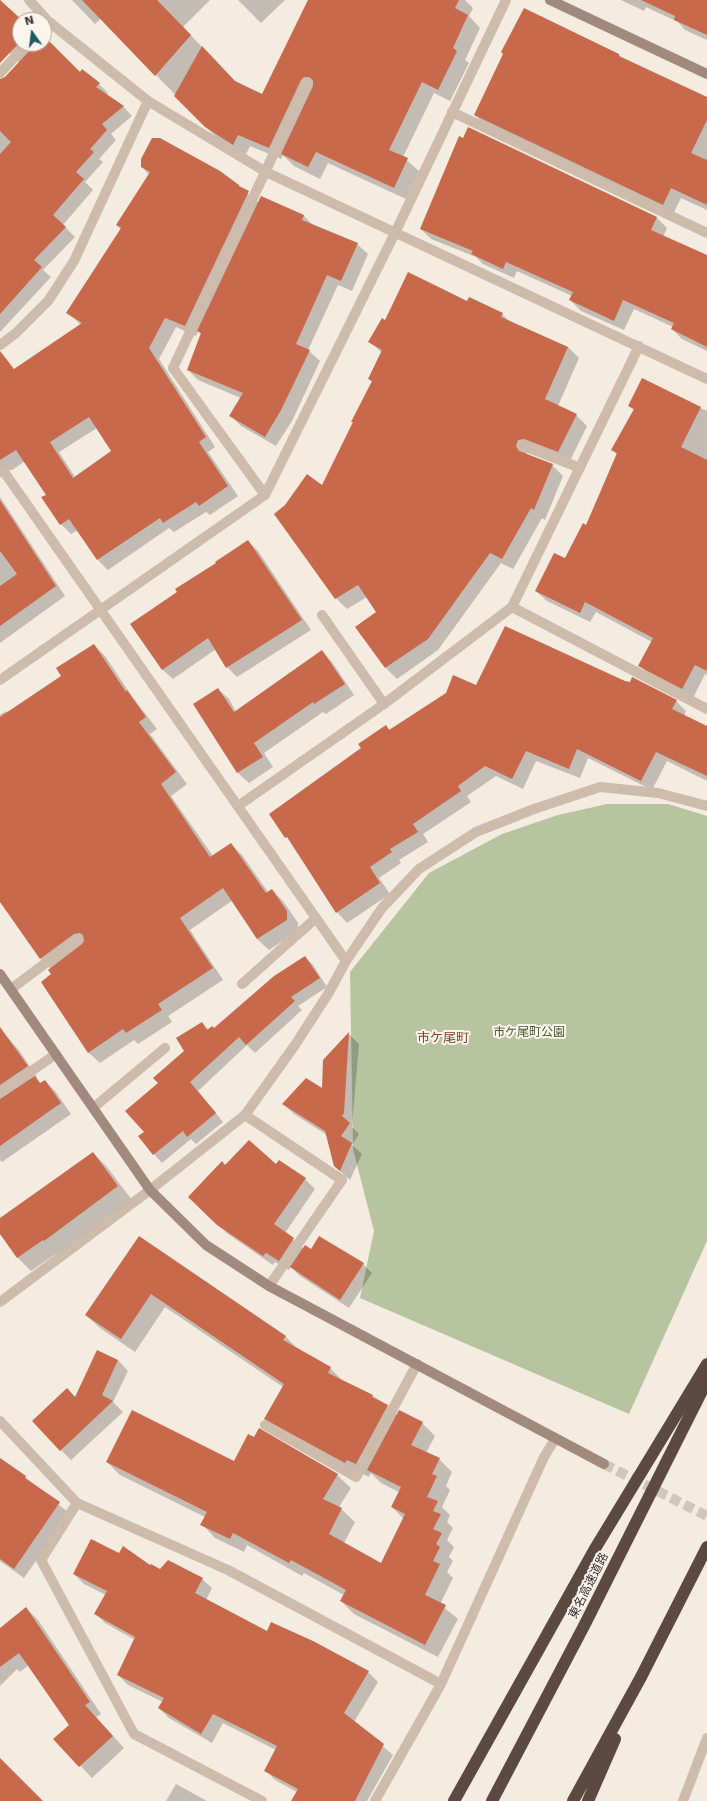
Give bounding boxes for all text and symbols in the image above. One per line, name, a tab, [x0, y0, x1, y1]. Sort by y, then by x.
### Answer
north arrow	[12, 12, 52, 52]
text: N	[23, 13, 35, 28]
park label: 市ケ尾町公園	[493, 1026, 565, 1040]
district label: 市ケ尾町	[417, 1031, 469, 1047]
street label: 東名高速道路	[566, 1551, 612, 1621]

